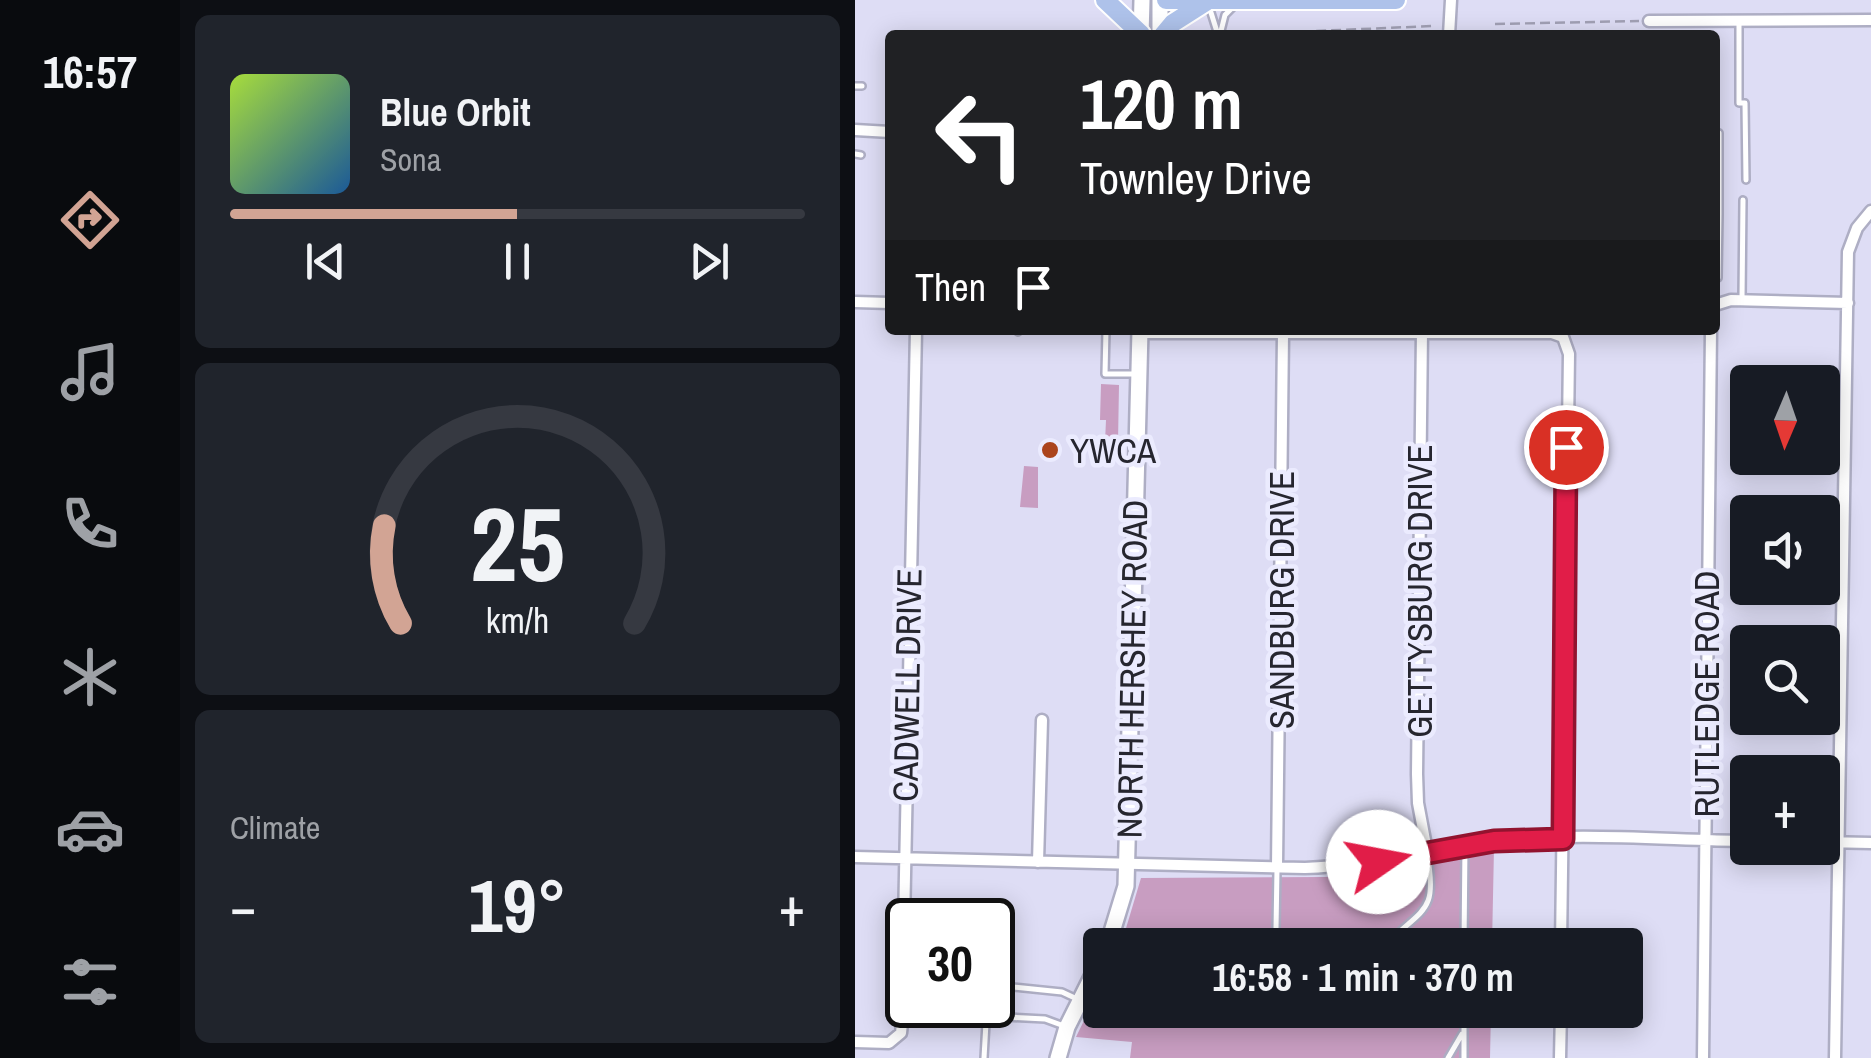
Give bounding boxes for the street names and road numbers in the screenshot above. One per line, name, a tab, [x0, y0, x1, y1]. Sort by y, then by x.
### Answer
street label: GETTYSBURG DRIVE	[1396, 444, 1443, 738]
street label: SANDBURG DRIVE	[1258, 471, 1305, 729]
street label: NORTH HERSHEY ROAD	[1106, 499, 1158, 839]
street label: CADWELL DRIVE	[881, 568, 933, 802]
street label: RUTLEDGE ROAD	[1683, 570, 1730, 818]

